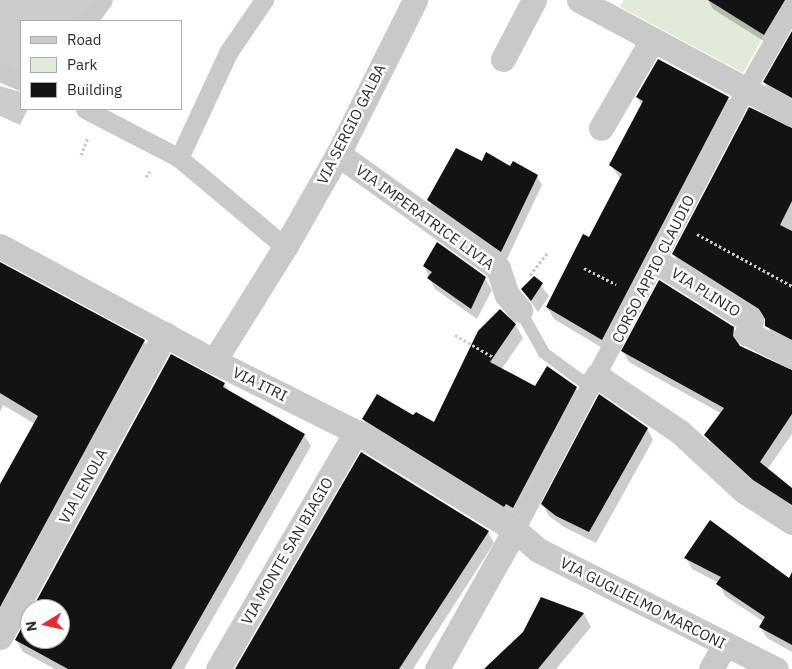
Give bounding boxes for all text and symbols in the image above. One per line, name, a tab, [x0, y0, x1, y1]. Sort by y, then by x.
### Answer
legend	[20, 20, 182, 110]
text: Road	[67, 30, 102, 49]
text: Park	[67, 55, 97, 74]
street label: VIA SERGIO GALBA	[313, 61, 389, 187]
text: Building	[67, 80, 122, 99]
street label: VIA IMPERATRICE LIVIA	[352, 161, 498, 273]
street label: CORSO APPIO CLAUDIO	[608, 192, 698, 346]
street label: VIA PLINIO	[668, 264, 744, 320]
street label: VIA ITRI	[230, 363, 290, 405]
street label: VIA LENOLA	[55, 445, 111, 527]
street label: VIA MONTE SAN BIAGIO	[237, 474, 337, 628]
street label: VIA GUGLIELMO MARCONI	[557, 553, 729, 653]
north arrow	[20, 599, 70, 649]
text: N	[21, 620, 41, 633]

